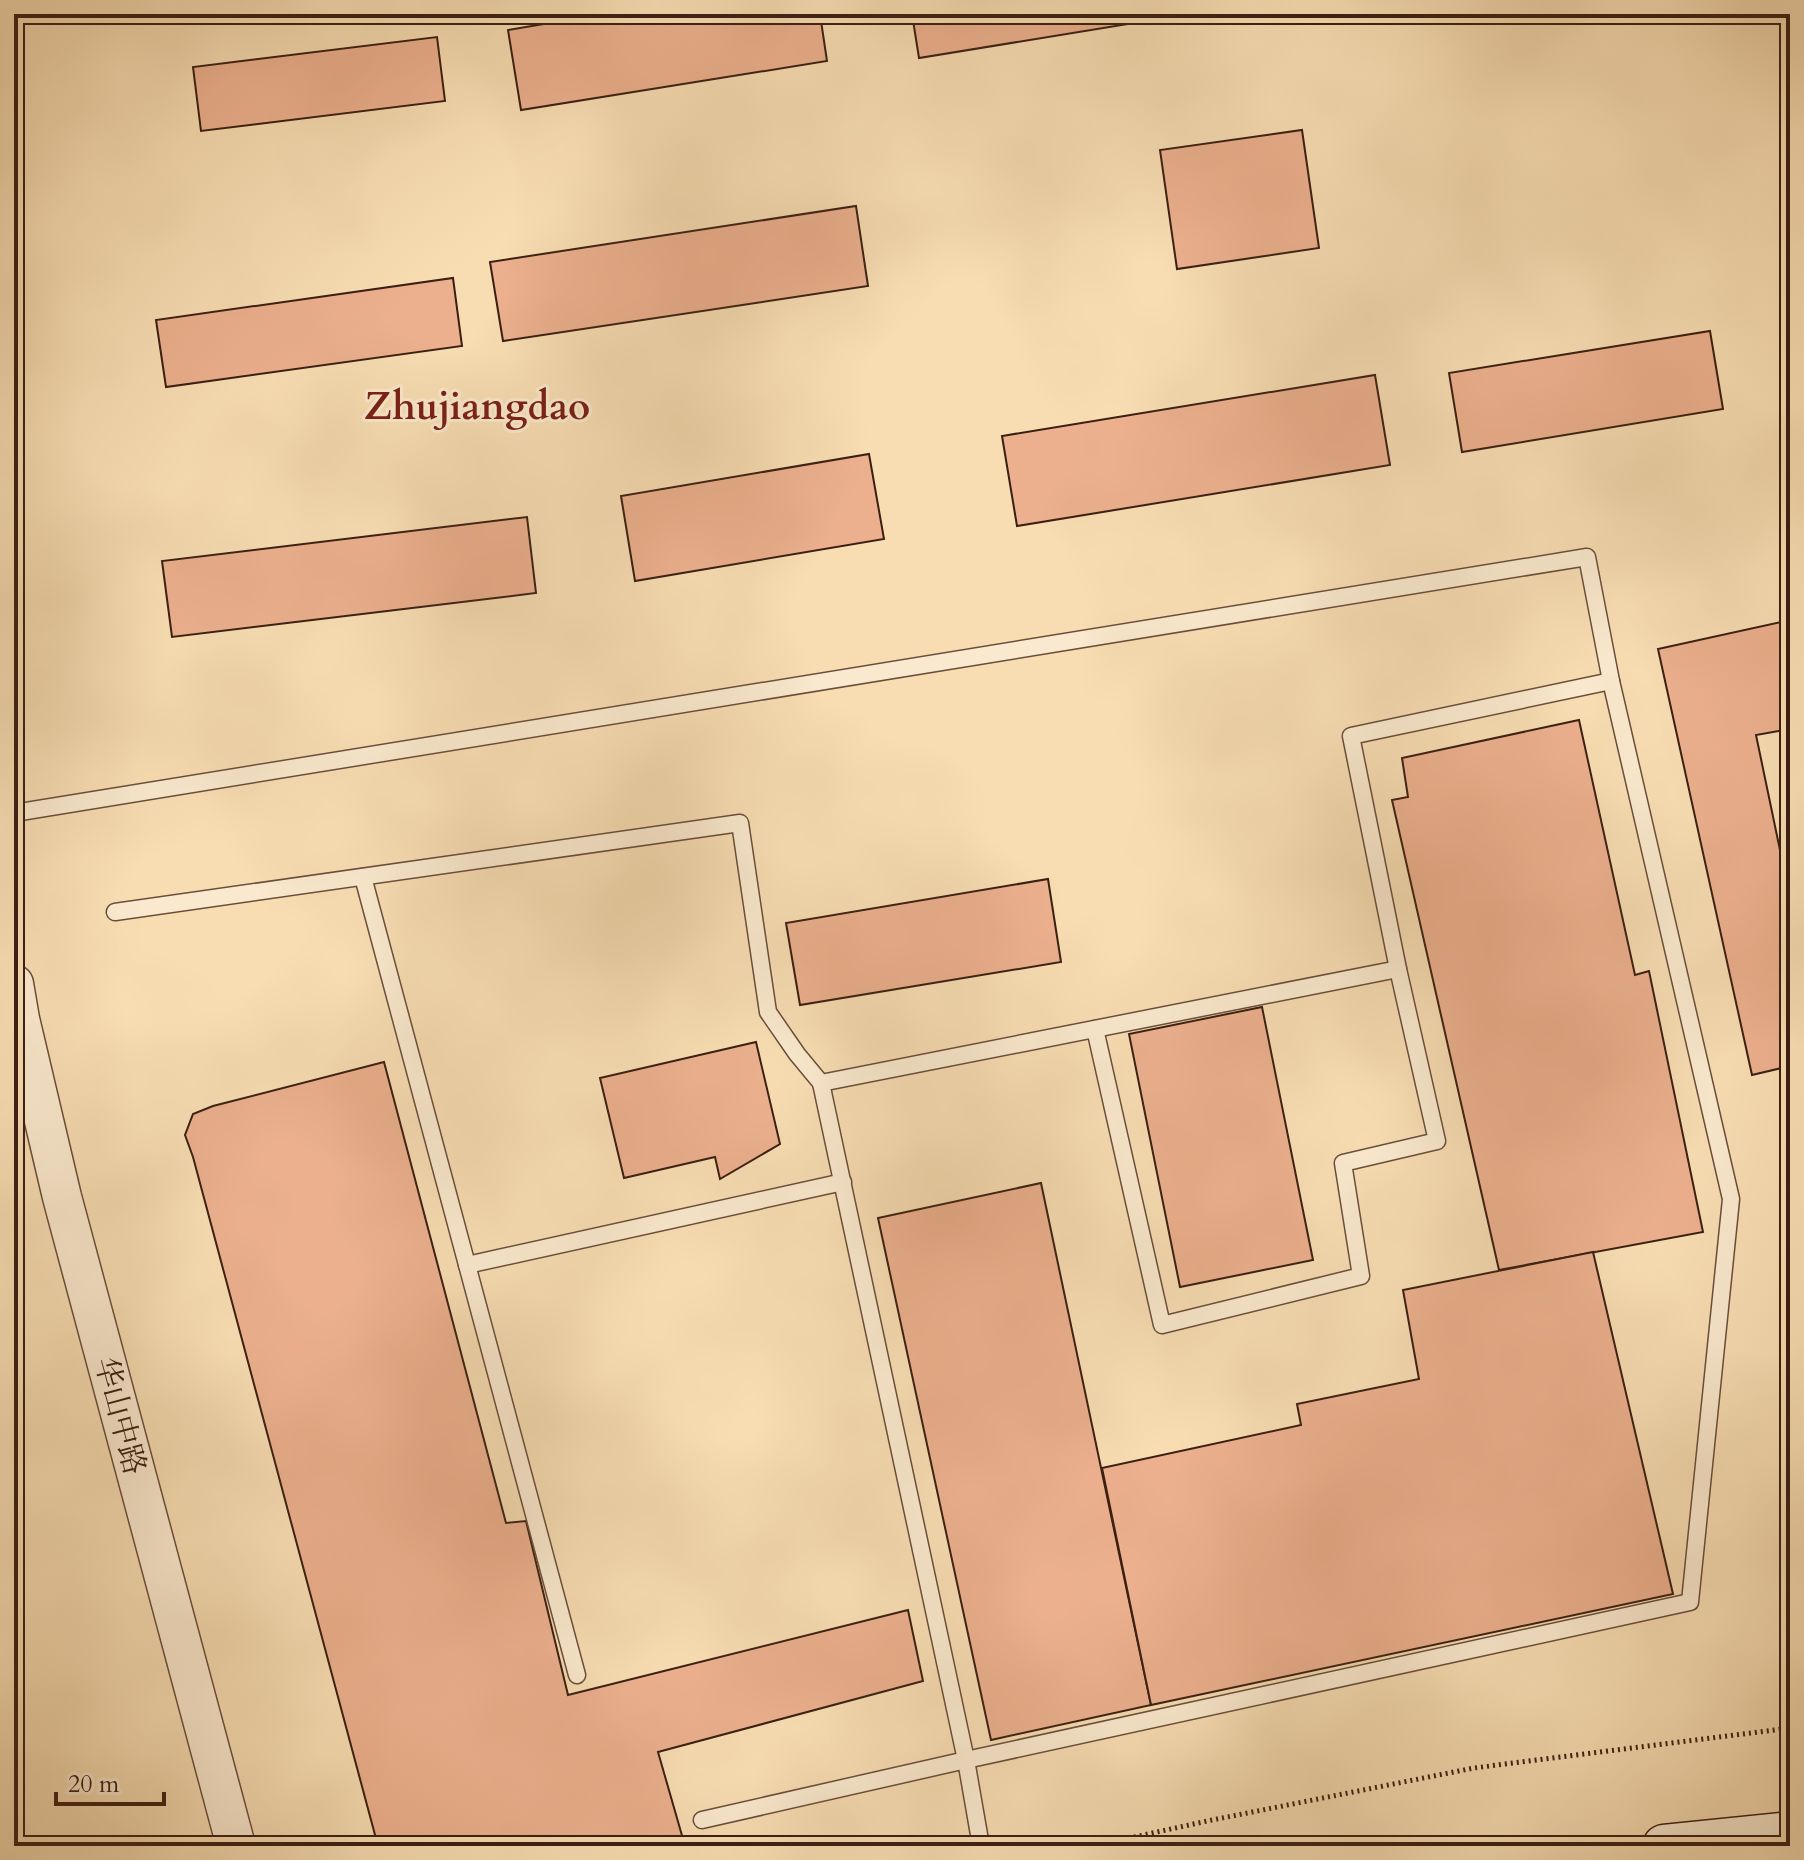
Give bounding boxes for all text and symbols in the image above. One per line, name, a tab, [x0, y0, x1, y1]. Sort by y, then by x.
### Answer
district label: Zhujiangdao	[364, 381, 590, 433]
street label: 华山中路	[85, 1353, 155, 1479]
scale bar	[56, 1756, 164, 1806]
text: 20 m	[68, 1768, 120, 1801]

